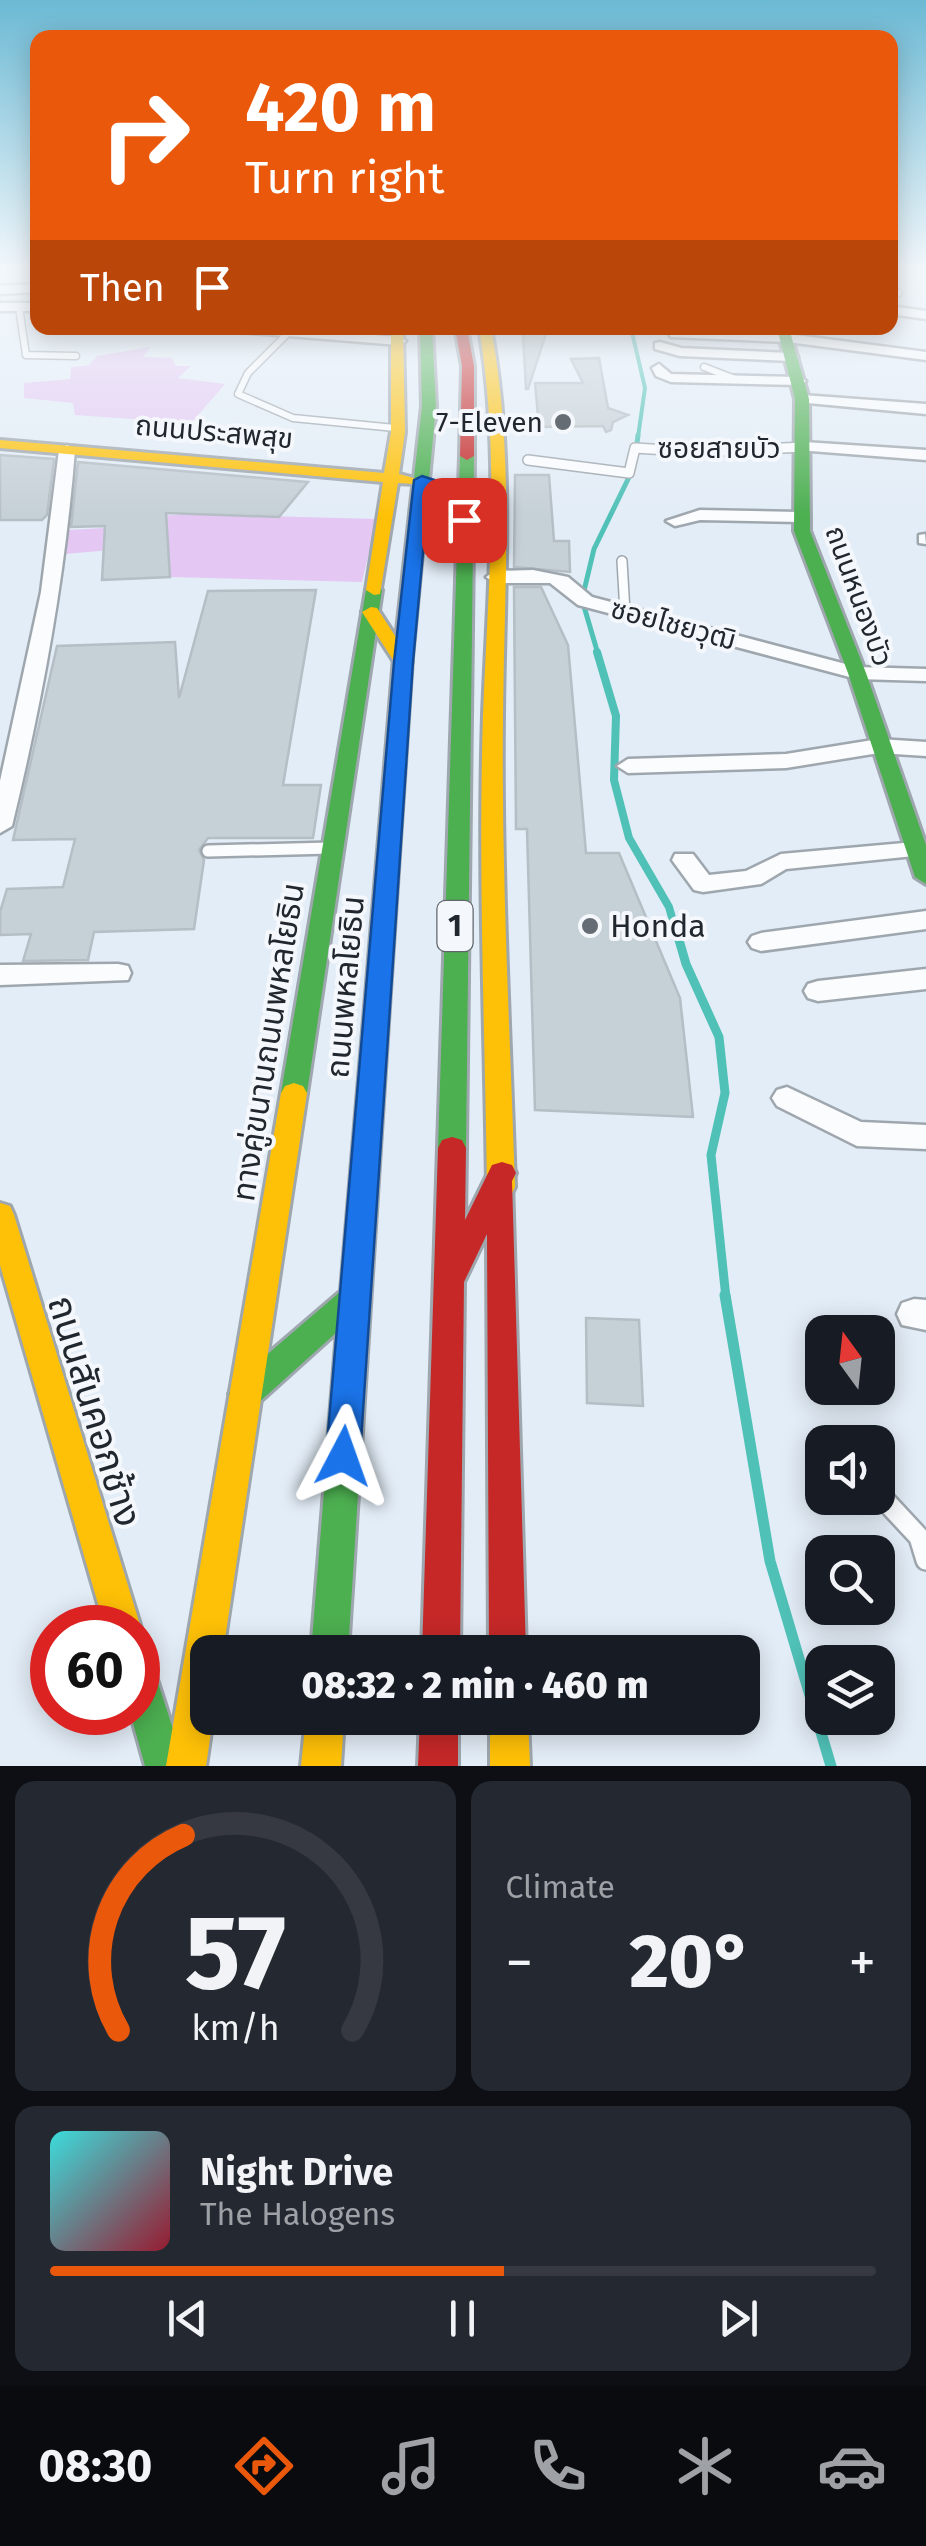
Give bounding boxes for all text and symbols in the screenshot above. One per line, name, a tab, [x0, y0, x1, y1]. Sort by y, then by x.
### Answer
text: 420 m	[245, 66, 436, 150]
icon: right	[80, 70, 210, 200]
text: Turn right	[245, 151, 444, 205]
icon: arrive	[185, 260, 240, 315]
text: Then	[80, 265, 165, 311]
place label: 7-Eleven	[436, 406, 543, 439]
street label: ถนนประสพสุข	[134, 409, 294, 455]
marker: 7-Eleven	[552, 411, 574, 433]
street label: ซอยสายบัว	[658, 432, 780, 465]
pin	[422, 478, 507, 563]
icon: arrive	[437, 493, 492, 548]
street label: ถนนหนองบัว	[818, 521, 900, 671]
street label: ซอยไชยวุฒิ	[607, 592, 739, 656]
street label: ทางคู่ขนานถนนพหลโยธิน	[224, 880, 313, 1204]
street label: ถนนพหลโยธิน	[318, 894, 372, 1080]
road number: 1	[438, 901, 472, 951]
place label: Honda	[610, 907, 706, 945]
marker: Honda	[579, 915, 601, 937]
street label: ถนนสันคอกช้าง	[38, 1290, 152, 1532]
north arrow	[805, 1315, 895, 1405]
map controls	[805, 1315, 895, 1735]
position arrow	[291, 1404, 395, 1508]
button: sound	[805, 1425, 895, 1515]
button: search	[805, 1535, 895, 1625]
speed limit sign: 60	[30, 1605, 160, 1735]
button: layers	[805, 1645, 895, 1735]
text: 08:32 · 2 min · 460 m	[301, 1662, 649, 1708]
text: Climate	[506, 1868, 615, 1906]
text: 57	[184, 1891, 286, 2016]
text: 20°	[629, 1917, 752, 2007]
text: −	[506, 1930, 533, 1996]
text: +	[849, 1930, 876, 1996]
text: km/h	[191, 2007, 279, 2049]
text: Night Drive	[200, 2149, 393, 2195]
text: The Halogens	[200, 2195, 395, 2233]
icon: previous	[160, 2291, 215, 2346]
icon: pause	[435, 2291, 490, 2346]
icon: next	[711, 2291, 766, 2346]
icon: directions	[229, 2431, 299, 2501]
icon: music	[376, 2431, 446, 2501]
icon: phone	[523, 2431, 593, 2501]
icon: climate	[670, 2431, 740, 2501]
icon: car	[817, 2431, 887, 2501]
text: 08:30	[39, 2439, 152, 2493]

